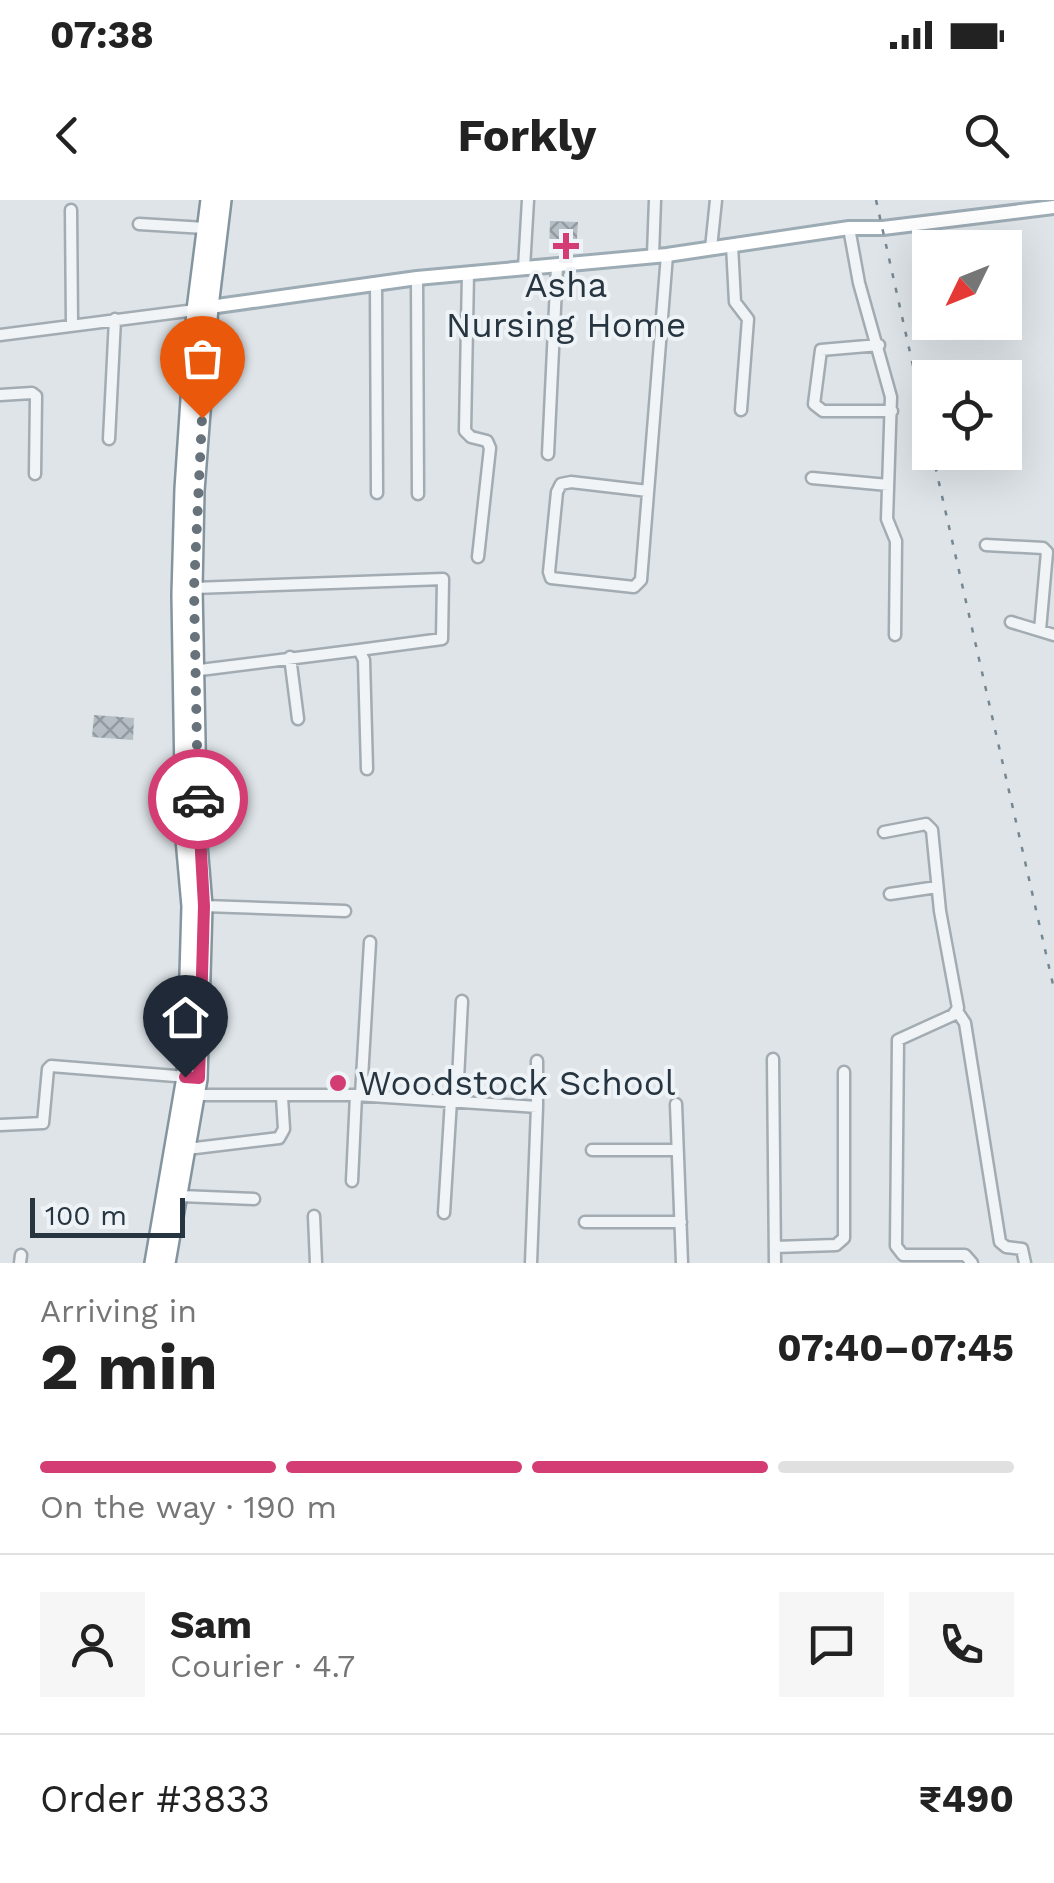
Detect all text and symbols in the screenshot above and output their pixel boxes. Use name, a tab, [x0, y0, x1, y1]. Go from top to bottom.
text: 07:38	[50, 13, 154, 57]
icon: back	[40, 108, 95, 163]
icon: search	[959, 108, 1014, 163]
text: Forkly	[458, 109, 596, 162]
north arrow	[912, 230, 1022, 340]
map controls	[912, 230, 1022, 470]
marker: Asha Nursing Home	[553, 233, 579, 259]
place label: Asha Nursing Home	[446, 264, 686, 346]
pin	[160, 316, 245, 419]
icon: bag	[175, 331, 230, 386]
button: locate	[912, 360, 1022, 470]
courier	[148, 749, 248, 849]
icon: car	[171, 772, 226, 827]
pin	[143, 975, 228, 1078]
icon: home	[158, 990, 213, 1045]
place label: Woodstock School	[358, 1062, 676, 1104]
marker: Woodstock School	[327, 1072, 349, 1094]
scale bar	[30, 1193, 185, 1238]
text: 100 m	[45, 1199, 127, 1232]
text: Arriving in	[40, 1292, 197, 1330]
text: 07:40–07:45	[777, 1326, 1014, 1370]
text: 2 min	[40, 1329, 218, 1405]
text: On the way · 190 m	[40, 1488, 337, 1526]
button: person	[40, 1592, 145, 1697]
button: chat	[779, 1592, 884, 1697]
button: phone	[909, 1592, 1014, 1697]
text: Sam	[170, 1603, 252, 1647]
text: Courier · 4.7	[170, 1647, 355, 1685]
text: Order #3833	[40, 1777, 270, 1821]
text: ₹490	[919, 1777, 1014, 1821]

